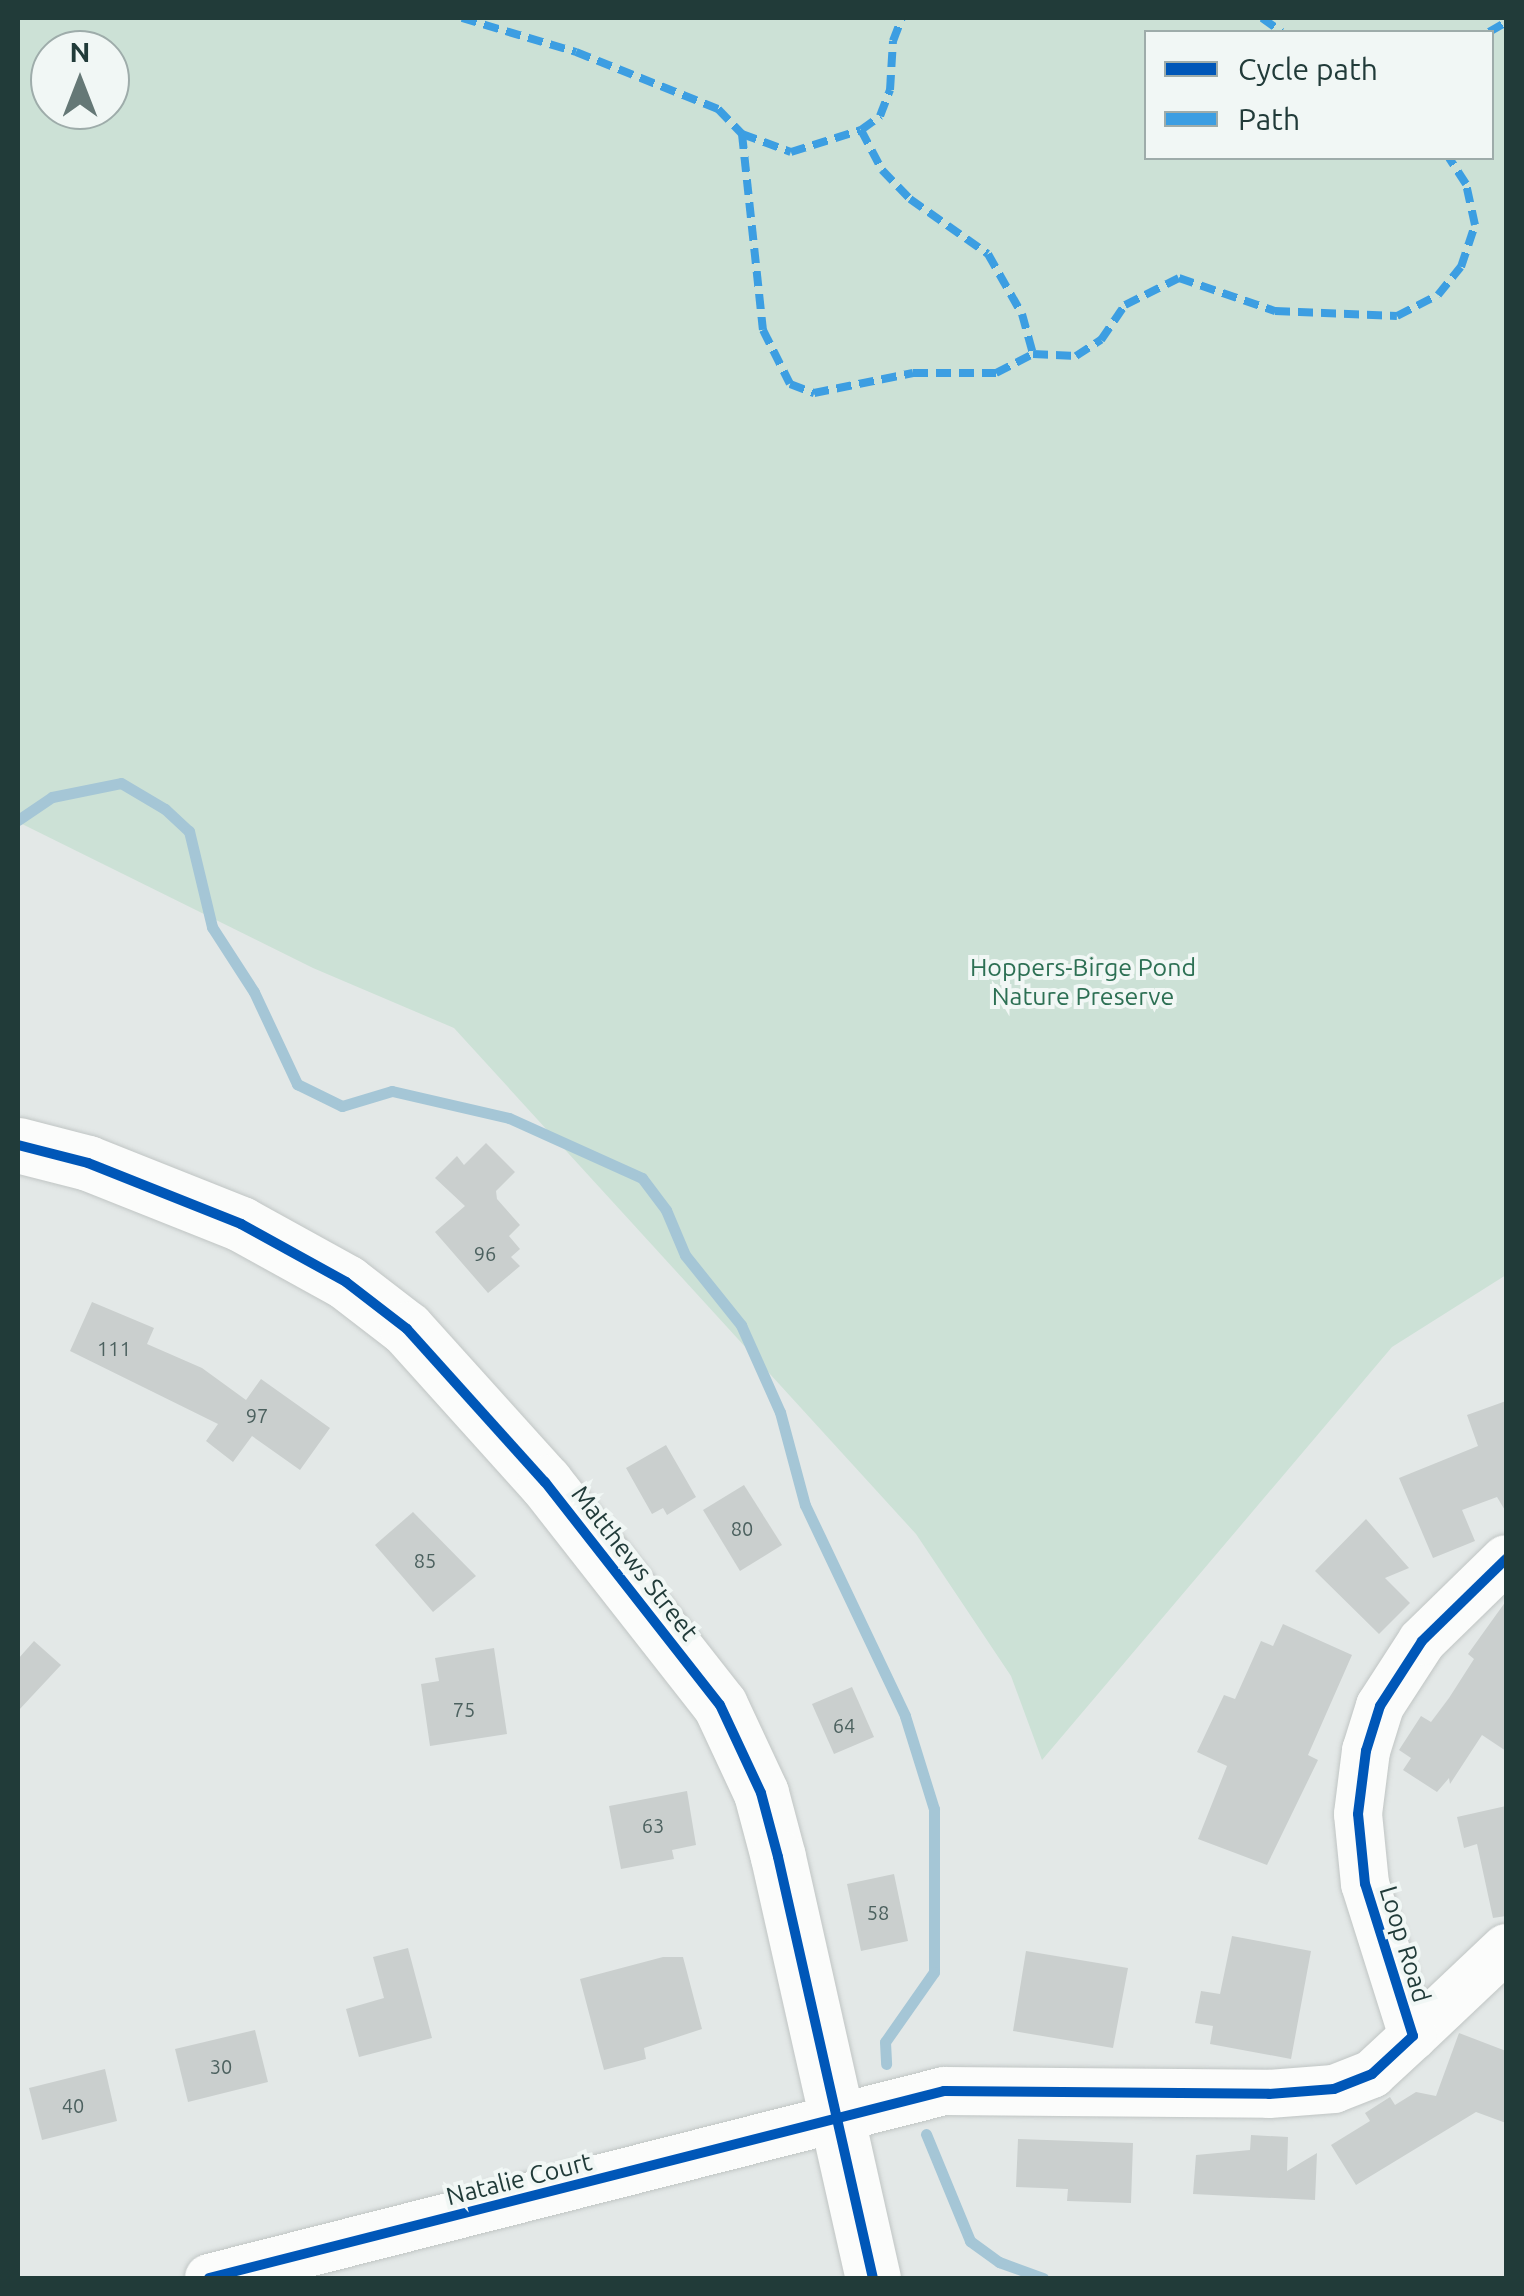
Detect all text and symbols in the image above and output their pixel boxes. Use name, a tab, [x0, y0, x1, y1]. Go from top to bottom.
north arrow	[30, 30, 130, 130]
legend	[1144, 30, 1494, 160]
text: N	[70, 36, 90, 67]
text: Cycle path	[1238, 52, 1378, 86]
text: Path	[1238, 102, 1300, 136]
park label: Hoppers-Birge Pond Nature Preserve	[970, 953, 1196, 1012]
house number: 96	[474, 1241, 496, 1265]
house number: 111	[97, 1336, 131, 1360]
house number: 97	[246, 1403, 268, 1427]
street label: Matthews Street	[565, 1480, 705, 1646]
house number: 80	[731, 1516, 753, 1540]
house number: 85	[414, 1548, 436, 1572]
house number: 75	[453, 1697, 475, 1721]
house number: 64	[833, 1713, 855, 1737]
house number: 63	[642, 1813, 664, 1837]
street label: Loop Road	[1373, 1882, 1437, 2006]
house number: 58	[867, 1900, 889, 1924]
house number: 30	[210, 2054, 232, 2078]
house number: 40	[62, 2093, 84, 2117]
street label: Natalie Court	[443, 2146, 595, 2212]

